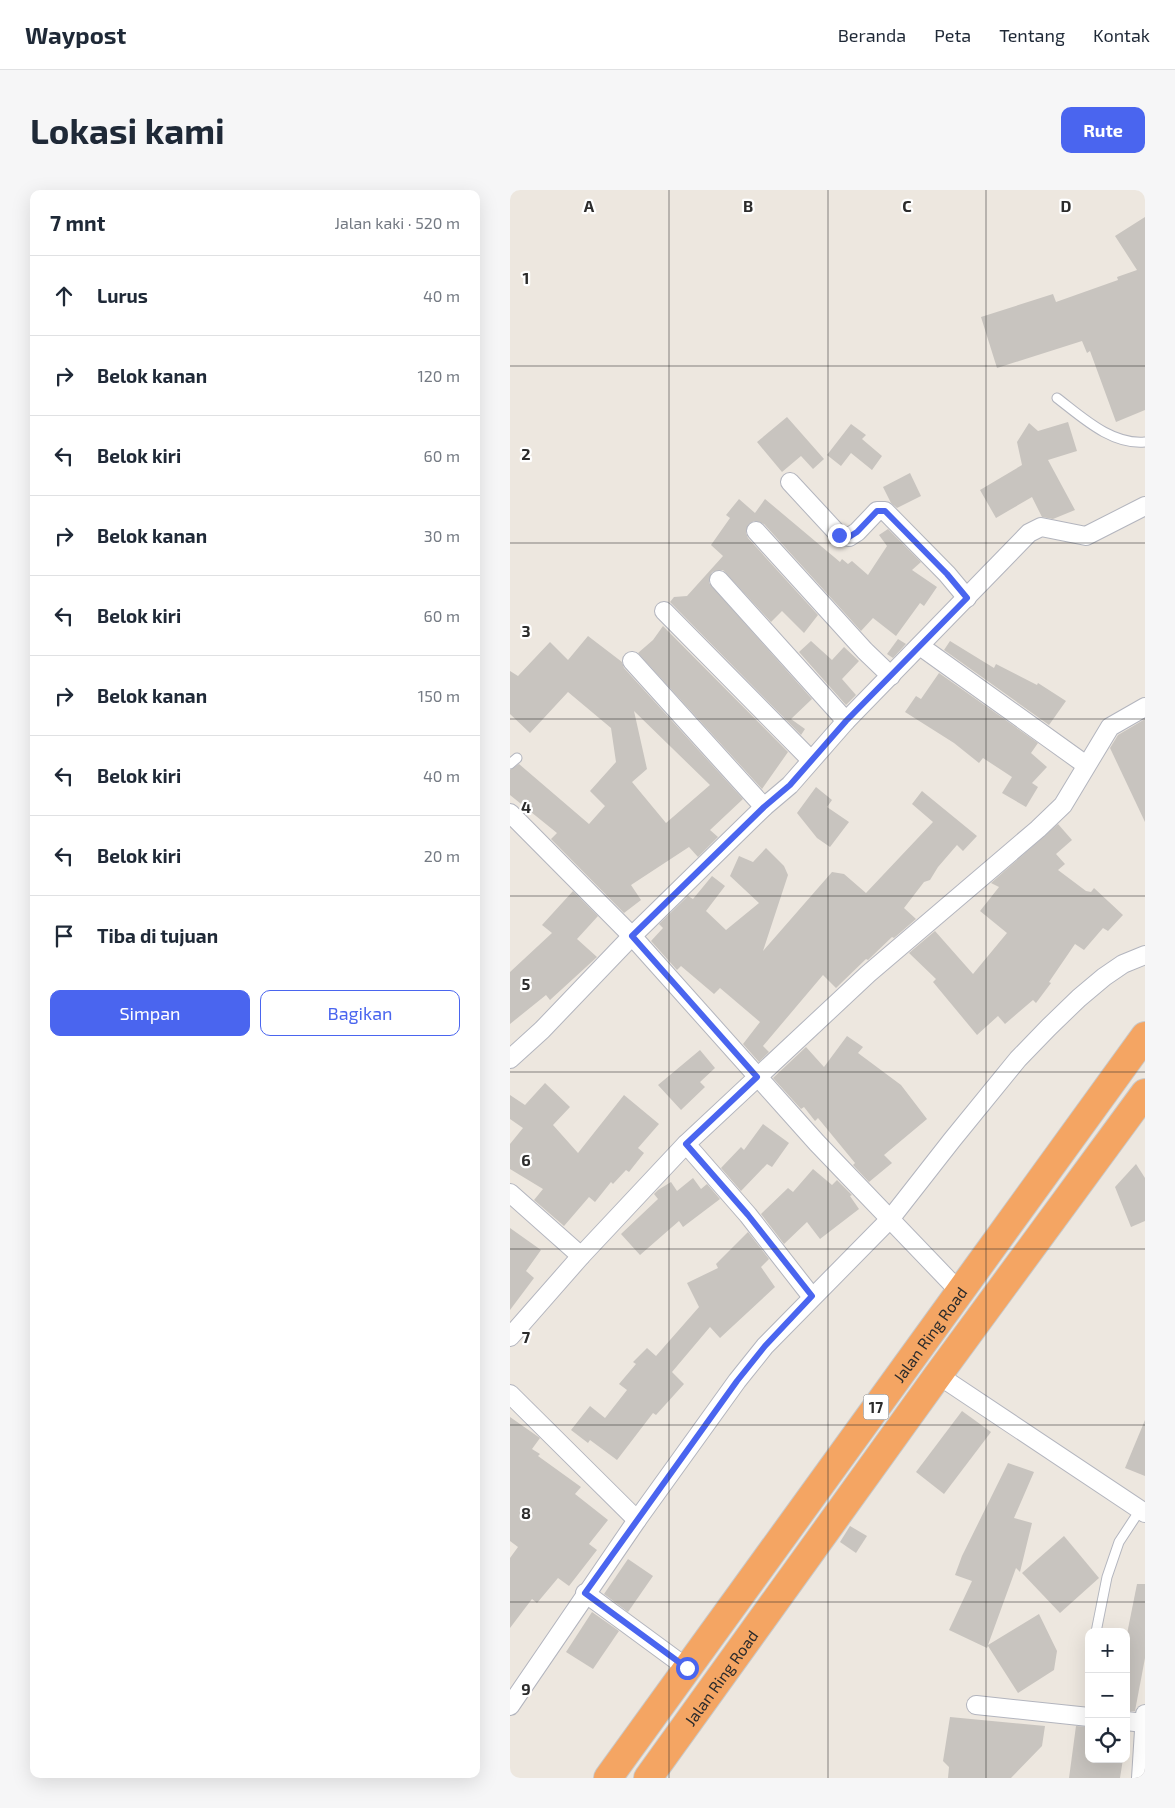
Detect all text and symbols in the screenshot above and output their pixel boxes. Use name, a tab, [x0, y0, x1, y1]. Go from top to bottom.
text: Waypost	[25, 20, 126, 49]
text: Beranda	[838, 24, 906, 46]
text: Peta	[934, 24, 971, 46]
text: Tentang	[999, 24, 1065, 46]
text: Kontak	[1093, 24, 1150, 46]
button: Rute	[1061, 107, 1145, 153]
text: Lokasi kami	[30, 109, 225, 151]
text: A	[584, 196, 595, 215]
text: B	[743, 196, 753, 215]
text: C	[902, 196, 912, 215]
text: D	[1061, 196, 1072, 215]
text: 7 mnt	[50, 210, 105, 235]
text: Jalan kaki · 520 m	[335, 213, 460, 232]
text: 1	[523, 268, 529, 287]
icon: ahead	[50, 282, 78, 310]
text: Lurus	[97, 284, 148, 307]
text: 40 m	[423, 286, 460, 305]
icon: right	[50, 362, 78, 390]
text: Belok kanan	[97, 364, 207, 387]
text: 120 m	[417, 366, 460, 385]
icon: left	[50, 442, 78, 470]
text: Belok kiri	[97, 444, 181, 467]
text: 2	[521, 444, 531, 463]
text: 60 m	[424, 446, 460, 465]
icon: right	[50, 522, 78, 550]
text: Belok kanan	[97, 524, 207, 547]
route end	[828, 524, 851, 547]
text: 30 m	[424, 526, 460, 545]
icon: left	[50, 602, 78, 630]
text: Belok kiri	[97, 604, 181, 627]
text: 60 m	[424, 606, 460, 625]
text: 3	[521, 621, 531, 640]
icon: right	[50, 682, 78, 710]
text: Belok kanan	[97, 684, 207, 707]
text: 150 m	[418, 686, 460, 705]
icon: left	[50, 762, 78, 790]
text: Belok kiri	[97, 764, 181, 787]
text: 40 m	[423, 766, 460, 785]
text: 4	[521, 797, 531, 816]
icon: left	[50, 842, 78, 870]
text: Belok kiri	[97, 844, 181, 867]
text: 20 m	[424, 846, 460, 865]
icon: arrive	[50, 922, 78, 950]
text: Tiba di tujuan	[97, 924, 218, 947]
text: 5	[522, 974, 531, 993]
button: Simpan	[50, 990, 250, 1036]
button: Bagikan	[260, 990, 460, 1036]
text: 6	[521, 1150, 531, 1169]
street label: Jalan Ring Road	[888, 1283, 970, 1385]
text: 7	[522, 1327, 531, 1346]
road number: 17	[864, 1394, 888, 1420]
text: 8	[521, 1503, 531, 1522]
street label: Jalan Ring Road	[680, 1626, 761, 1729]
map controls	[1085, 1628, 1130, 1763]
button: +	[1085, 1628, 1130, 1673]
route start	[676, 1657, 699, 1680]
button: −	[1085, 1673, 1130, 1718]
text: 9	[521, 1679, 531, 1698]
button: locate	[1085, 1718, 1130, 1763]

